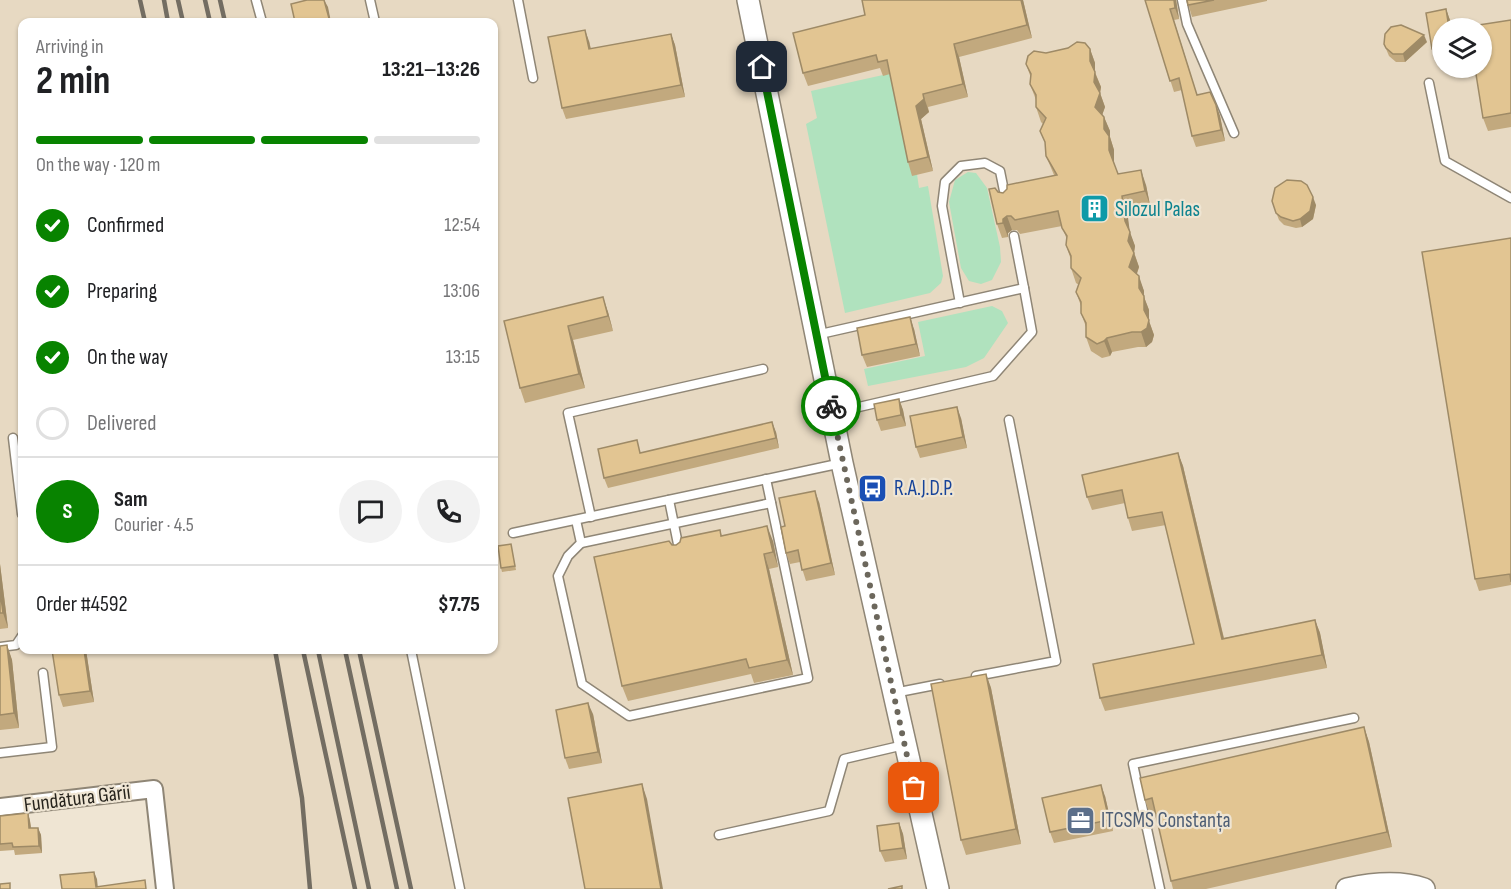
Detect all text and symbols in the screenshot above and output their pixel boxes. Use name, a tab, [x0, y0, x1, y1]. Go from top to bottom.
map controls	[1432, 18, 1492, 78]
button: layers	[1432, 18, 1492, 78]
text: Arriving in	[36, 35, 104, 59]
pin	[736, 41, 787, 92]
icon: home	[745, 50, 778, 83]
text: 13:21–13:26	[382, 56, 480, 83]
text: 2 min	[36, 58, 110, 105]
text: On the way · 120 m	[36, 153, 160, 177]
building icon: Silozul Palas	[1078, 193, 1110, 225]
place label: Silozul Palas	[1115, 197, 1200, 222]
icon: check	[36, 209, 69, 242]
text: Confirmed	[87, 212, 164, 239]
text: 12:54	[444, 213, 480, 237]
icon: check	[36, 275, 69, 308]
text: Preparing	[87, 278, 157, 305]
text: 13:06	[443, 279, 480, 303]
icon: check	[36, 341, 69, 374]
text: On the way	[87, 344, 168, 371]
text: 13:15	[446, 345, 480, 369]
courier	[801, 376, 861, 436]
icon: bike	[815, 390, 848, 423]
text: Delivered	[87, 410, 156, 437]
bus stop icon: R.A.J.D.P.	[857, 472, 889, 504]
place label: R.A.J.D.P.	[894, 476, 953, 501]
button: chat	[339, 480, 402, 543]
button: phone	[417, 480, 480, 543]
text: Sam	[114, 486, 148, 513]
text: S	[63, 498, 72, 525]
text: Courier · 4.5	[114, 513, 194, 537]
text: Order #4592	[36, 591, 128, 618]
text: $7.75	[438, 591, 480, 618]
pin	[888, 762, 939, 813]
icon: bag	[897, 771, 930, 804]
street label: Fundătura Gării	[22, 780, 132, 817]
office icon: ITCSMS Constanța	[1064, 804, 1096, 836]
place label: ITCSMS Constanța	[1101, 808, 1231, 833]

